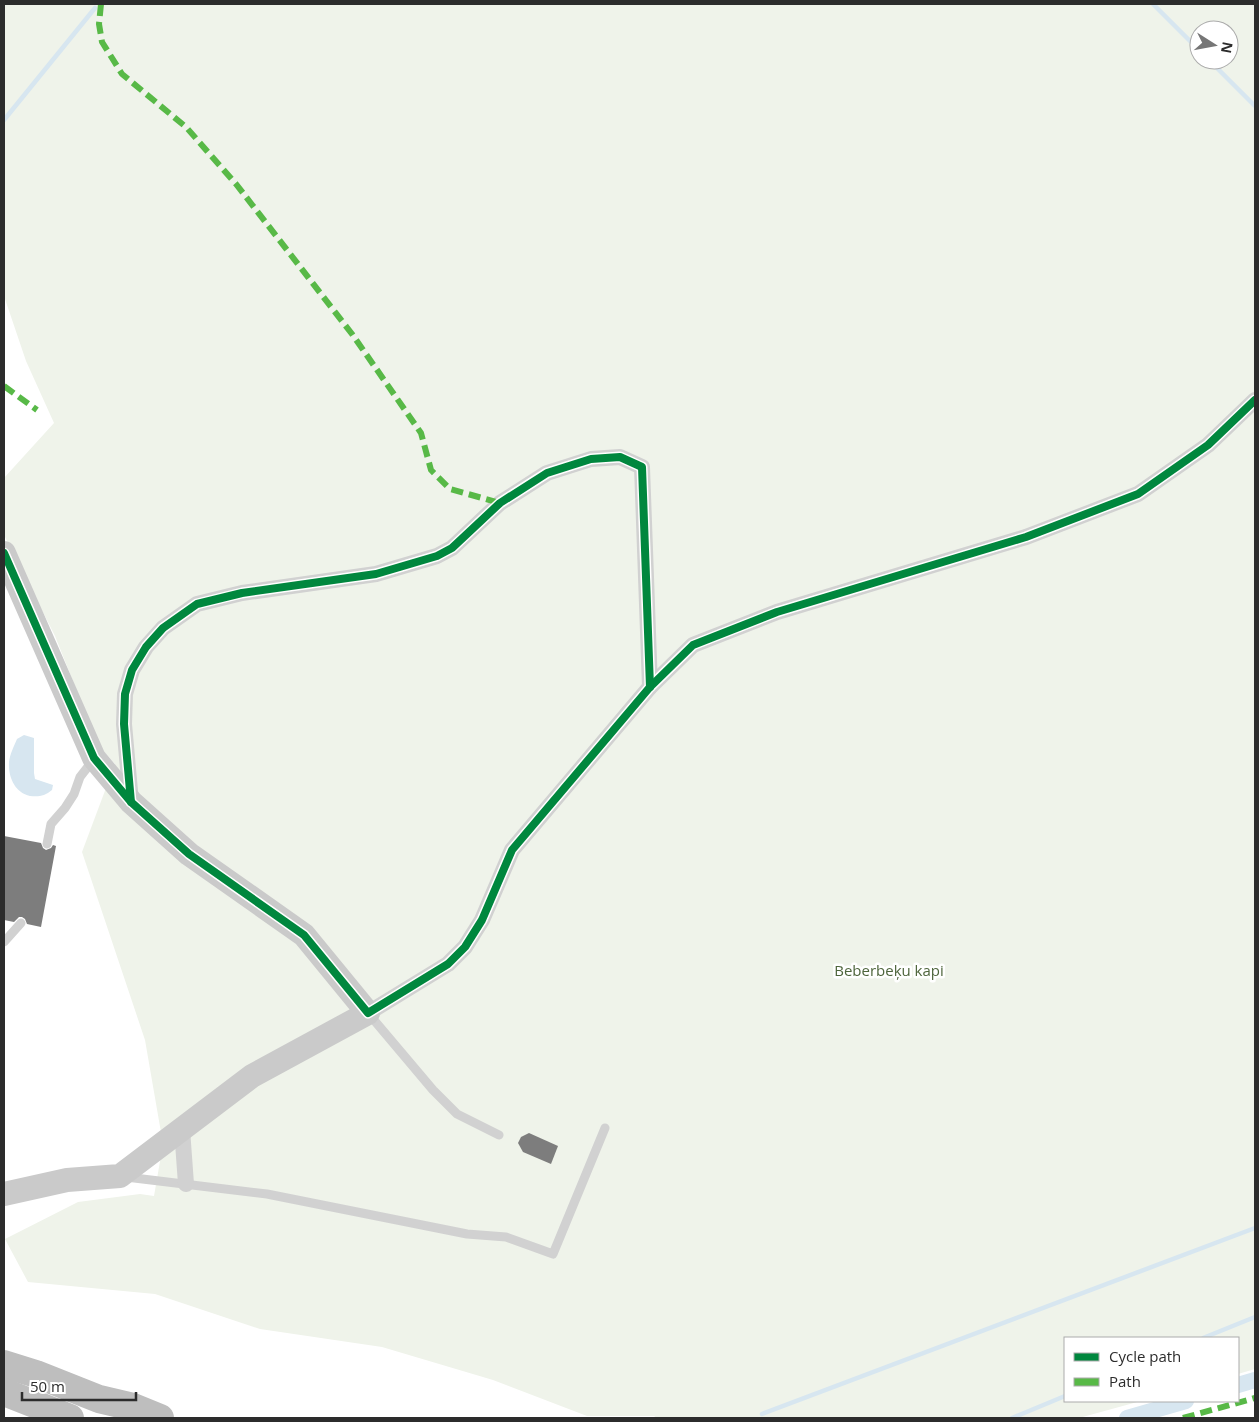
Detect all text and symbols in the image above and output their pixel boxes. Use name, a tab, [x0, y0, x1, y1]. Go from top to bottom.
north arrow	[1189, 20, 1239, 70]
text: N	[1217, 40, 1238, 55]
park label: Beberbeķu kapi	[834, 960, 944, 980]
legend	[1064, 1337, 1239, 1402]
text: Cycle path	[1109, 1346, 1181, 1366]
scale bar	[22, 1370, 136, 1402]
text: Path	[1109, 1371, 1141, 1391]
text: 50 m	[30, 1376, 65, 1396]

